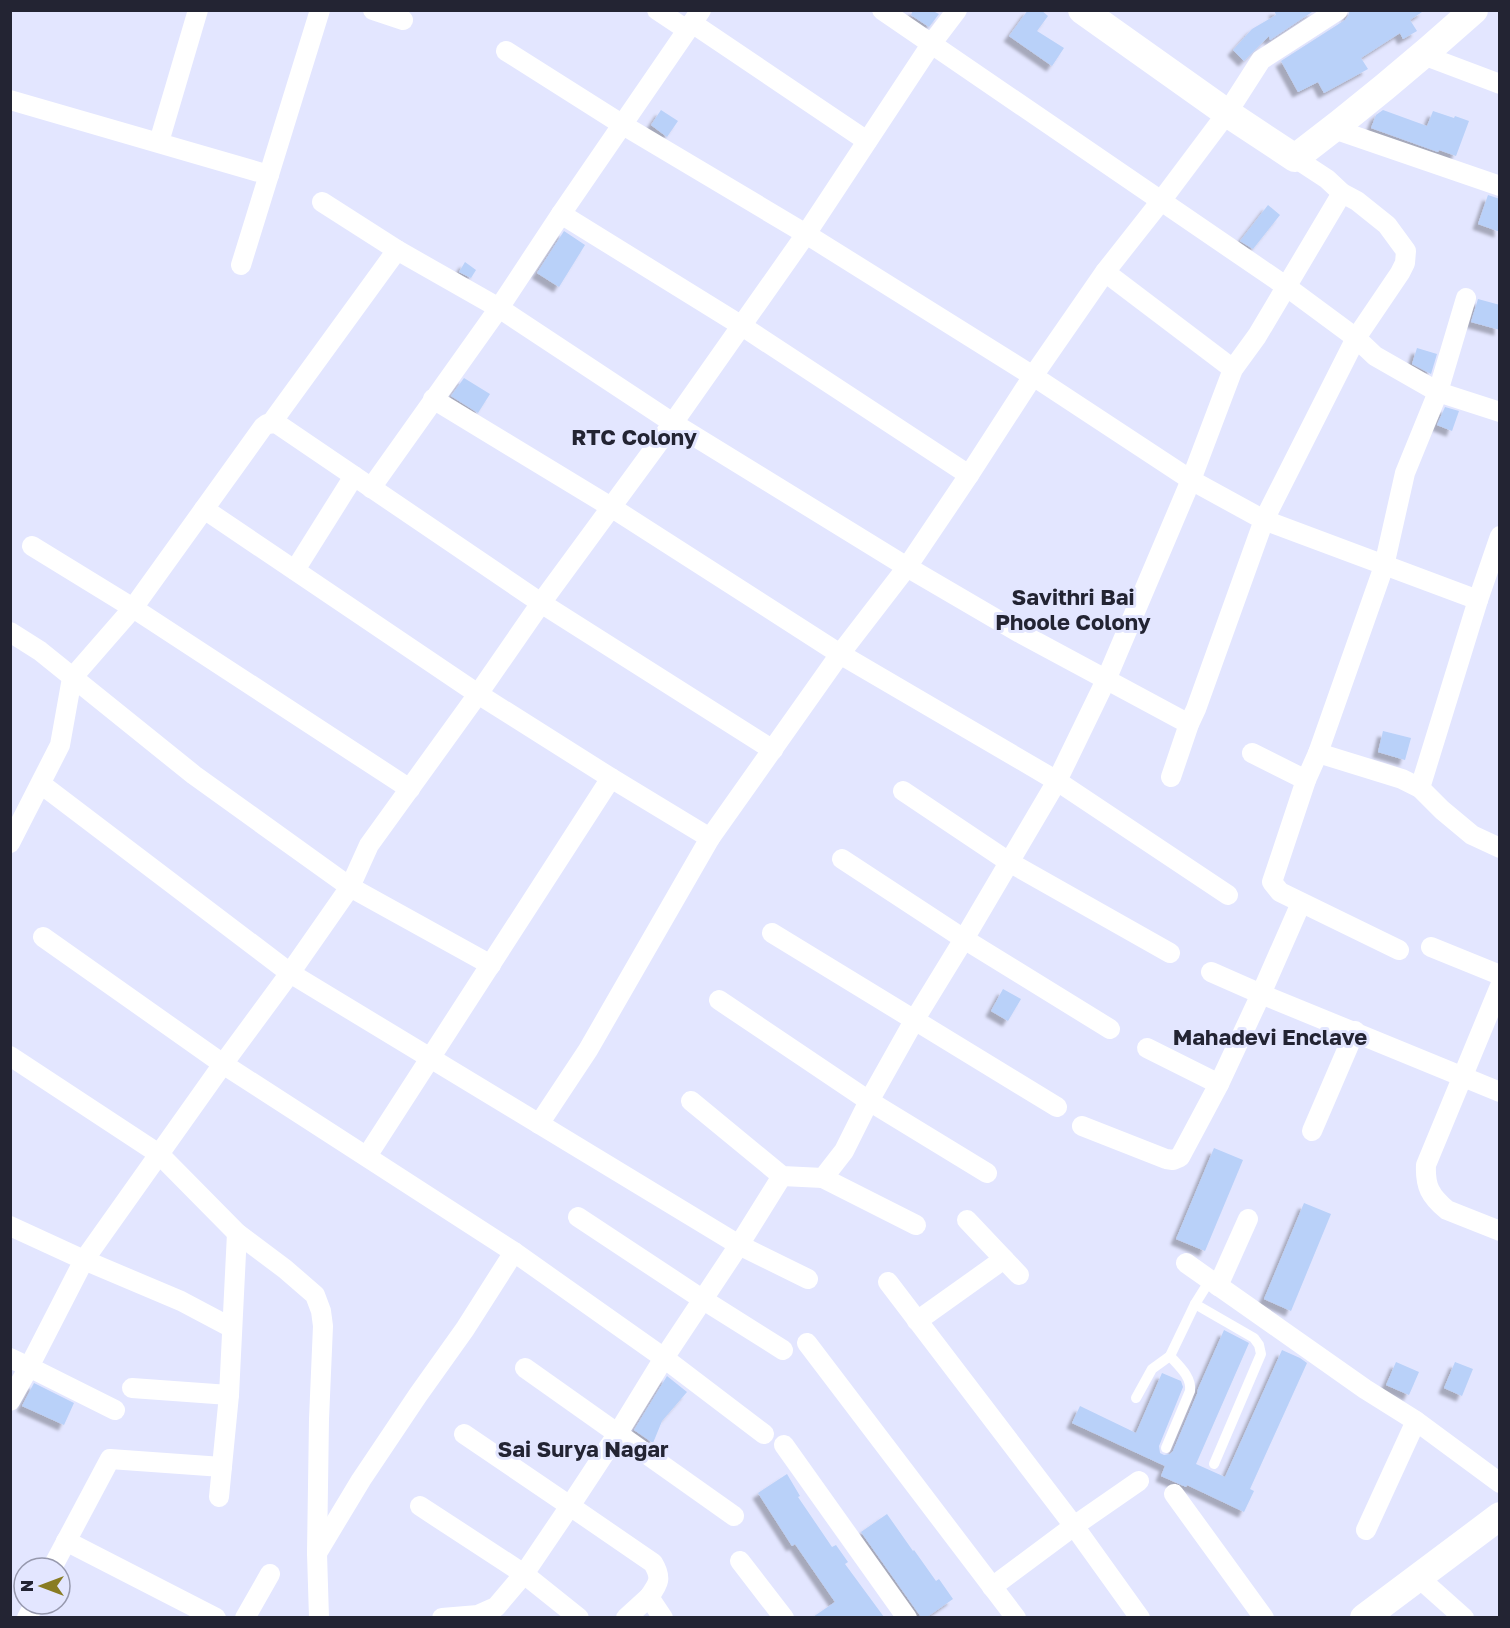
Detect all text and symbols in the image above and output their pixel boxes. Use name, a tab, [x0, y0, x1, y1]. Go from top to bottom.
district label: RTC Colony	[571, 423, 697, 450]
district label: Savithri Bai Phoole Colony	[995, 583, 1151, 635]
district label: Mahadevi Enclave	[1173, 1023, 1367, 1050]
district label: Sai Surya Nagar	[497, 1435, 669, 1462]
north arrow	[12, 1556, 72, 1616]
text: N	[17, 1580, 37, 1592]

